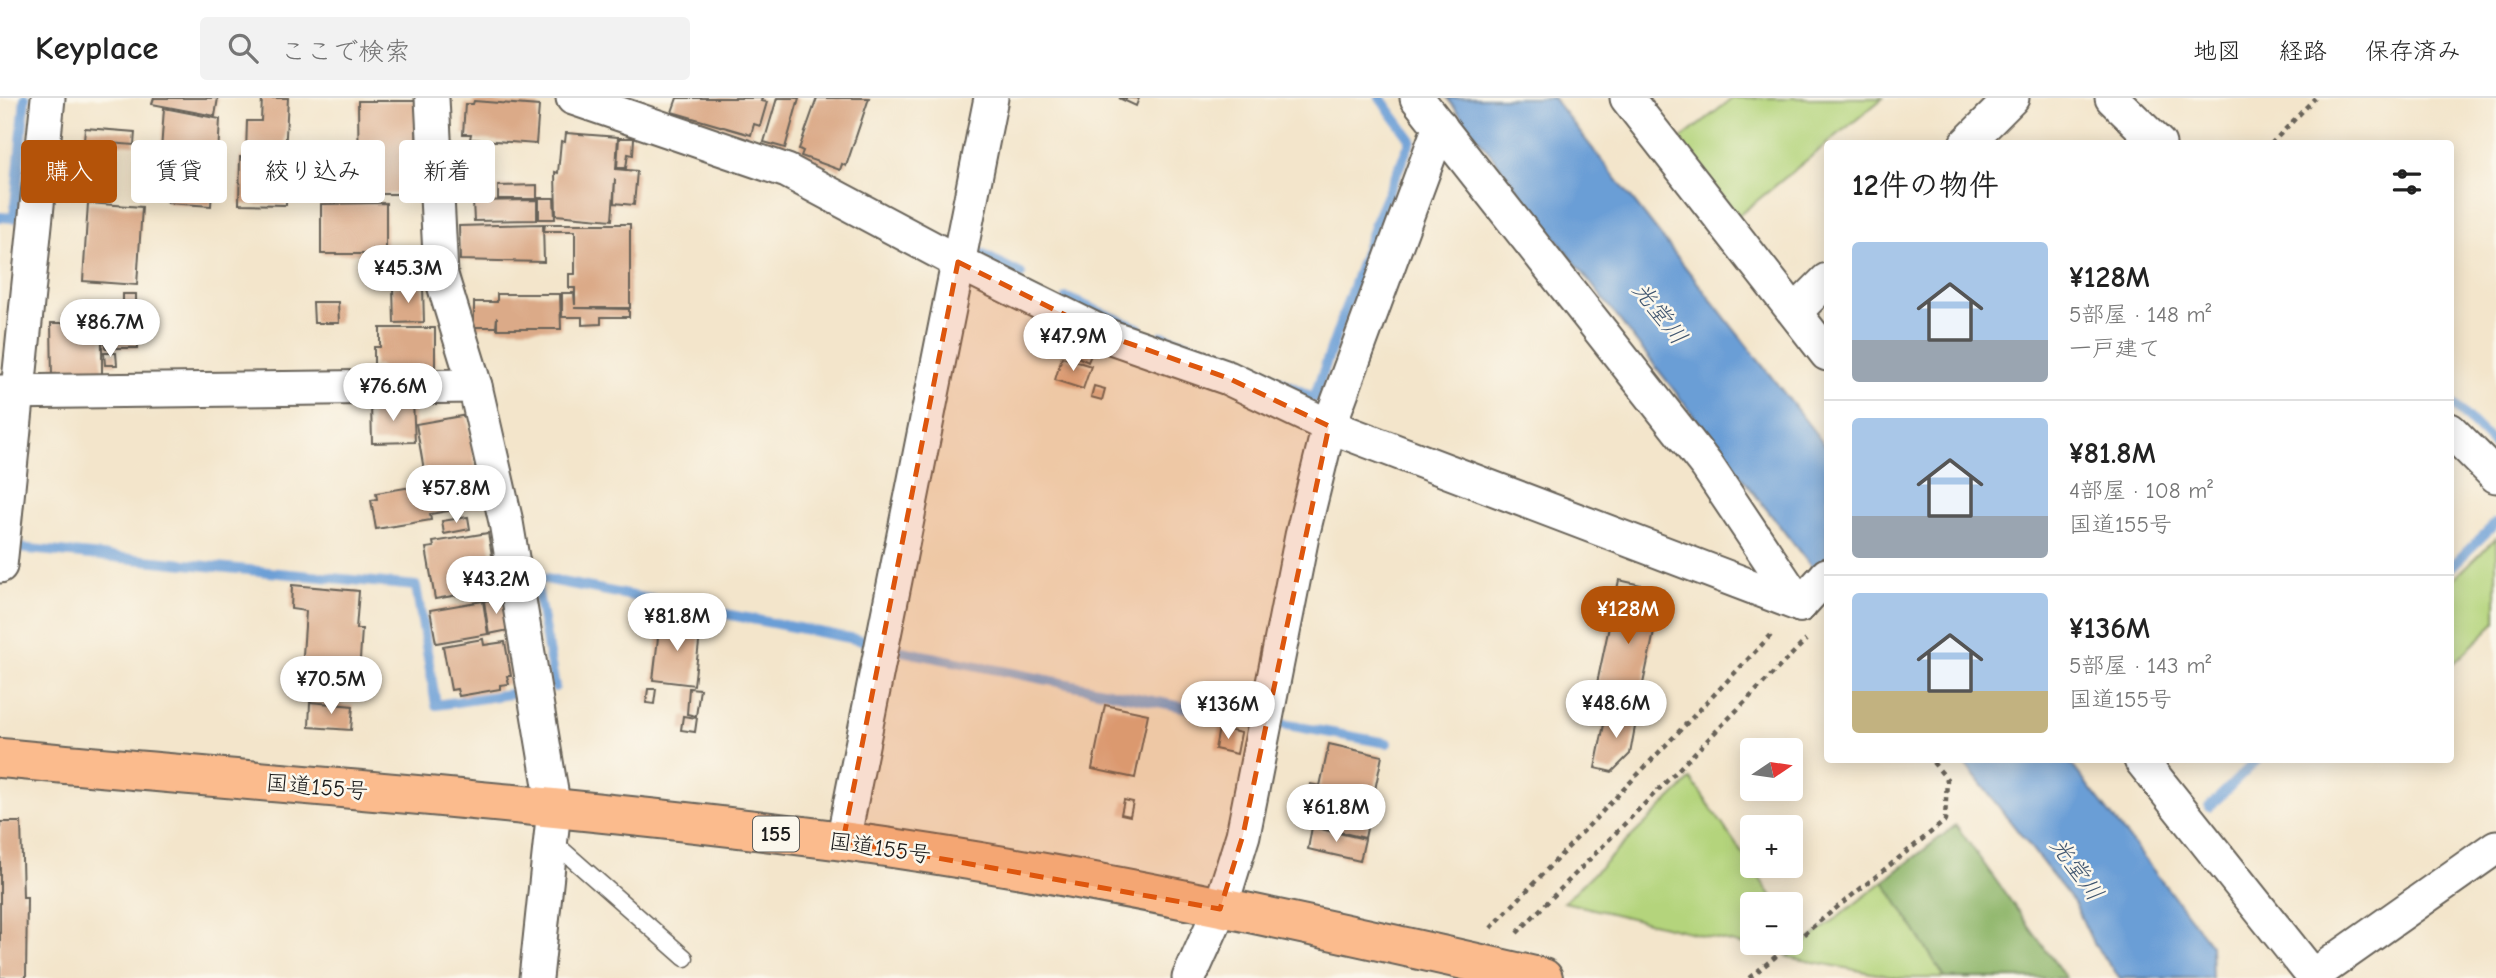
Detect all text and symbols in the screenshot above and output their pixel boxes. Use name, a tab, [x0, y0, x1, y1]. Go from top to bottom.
search box	[200, 17, 690, 80]
text: Keyplace	[35, 29, 158, 67]
icon: search	[224, 29, 262, 67]
text: ここで検索	[280, 37, 410, 67]
text: 地図	[2193, 37, 2241, 65]
text: 経路	[2279, 37, 2327, 65]
text: 保存済み	[2365, 37, 2461, 65]
chip: 購入	[21, 140, 117, 203]
chip: 賃貸	[131, 140, 227, 203]
chip: 絞り込み	[241, 140, 385, 203]
chip: 新着	[399, 140, 495, 203]
icon: filters	[2388, 163, 2426, 201]
text: 12件の物件	[1852, 168, 1999, 203]
pin: ¥45.3M	[351, 246, 465, 305]
text: ¥45.3M	[374, 254, 442, 281]
text: ¥128M	[2069, 260, 2150, 295]
icon: home	[1908, 270, 1992, 354]
water label: 光堂川	[1627, 276, 1693, 350]
pin: ¥86.7M	[53, 300, 167, 359]
text: 5部屋 · 148 m²	[2069, 301, 2211, 328]
text: ¥86.7M	[76, 308, 144, 335]
pin: ¥47.9M	[1016, 314, 1130, 373]
text: ¥47.9M	[1039, 322, 1107, 349]
text: 一戸建て	[2069, 335, 2161, 362]
pin: ¥76.6M	[336, 364, 450, 423]
text: ¥76.6M	[359, 372, 427, 399]
text: ¥81.8M	[2069, 436, 2156, 471]
icon: home	[1908, 446, 1992, 530]
pin: ¥57.8M	[399, 466, 513, 525]
text: ¥57.8M	[422, 474, 490, 501]
text: 4部屋 · 108 m²	[2069, 477, 2213, 504]
text: 国道155号	[2069, 511, 2172, 538]
pin: ¥43.2M	[439, 556, 553, 616]
text: ¥43.2M	[462, 565, 530, 592]
pin: ¥128M	[1579, 587, 1677, 646]
pin: ¥81.8M	[620, 594, 734, 653]
text: ¥128M	[1597, 595, 1659, 622]
text: ¥81.8M	[644, 602, 710, 629]
text: ¥136M	[2069, 611, 2150, 646]
icon: home	[1908, 621, 1992, 705]
text: 5部屋 · 143 m²	[2069, 652, 2211, 679]
pin: ¥70.5M	[274, 656, 388, 716]
text: ¥70.5M	[296, 665, 366, 692]
pin: ¥48.6M	[1559, 680, 1673, 740]
pin: ¥136M	[1179, 682, 1277, 741]
text: 国道155号	[2069, 686, 2172, 713]
text: ¥48.6M	[1582, 689, 1650, 716]
text: ¥136M	[1197, 690, 1259, 717]
north arrow	[1740, 738, 1802, 802]
map controls	[1740, 738, 1803, 955]
street label: 国道155号	[264, 769, 370, 805]
pin: ¥61.8M	[1279, 784, 1393, 844]
text: ¥61.8M	[1303, 793, 1369, 820]
button: +	[1740, 815, 1803, 878]
road number: 155	[753, 816, 799, 852]
street label: 国道155号	[827, 827, 933, 869]
water label: 光堂川	[2045, 832, 2109, 906]
button: −	[1740, 892, 1803, 955]

